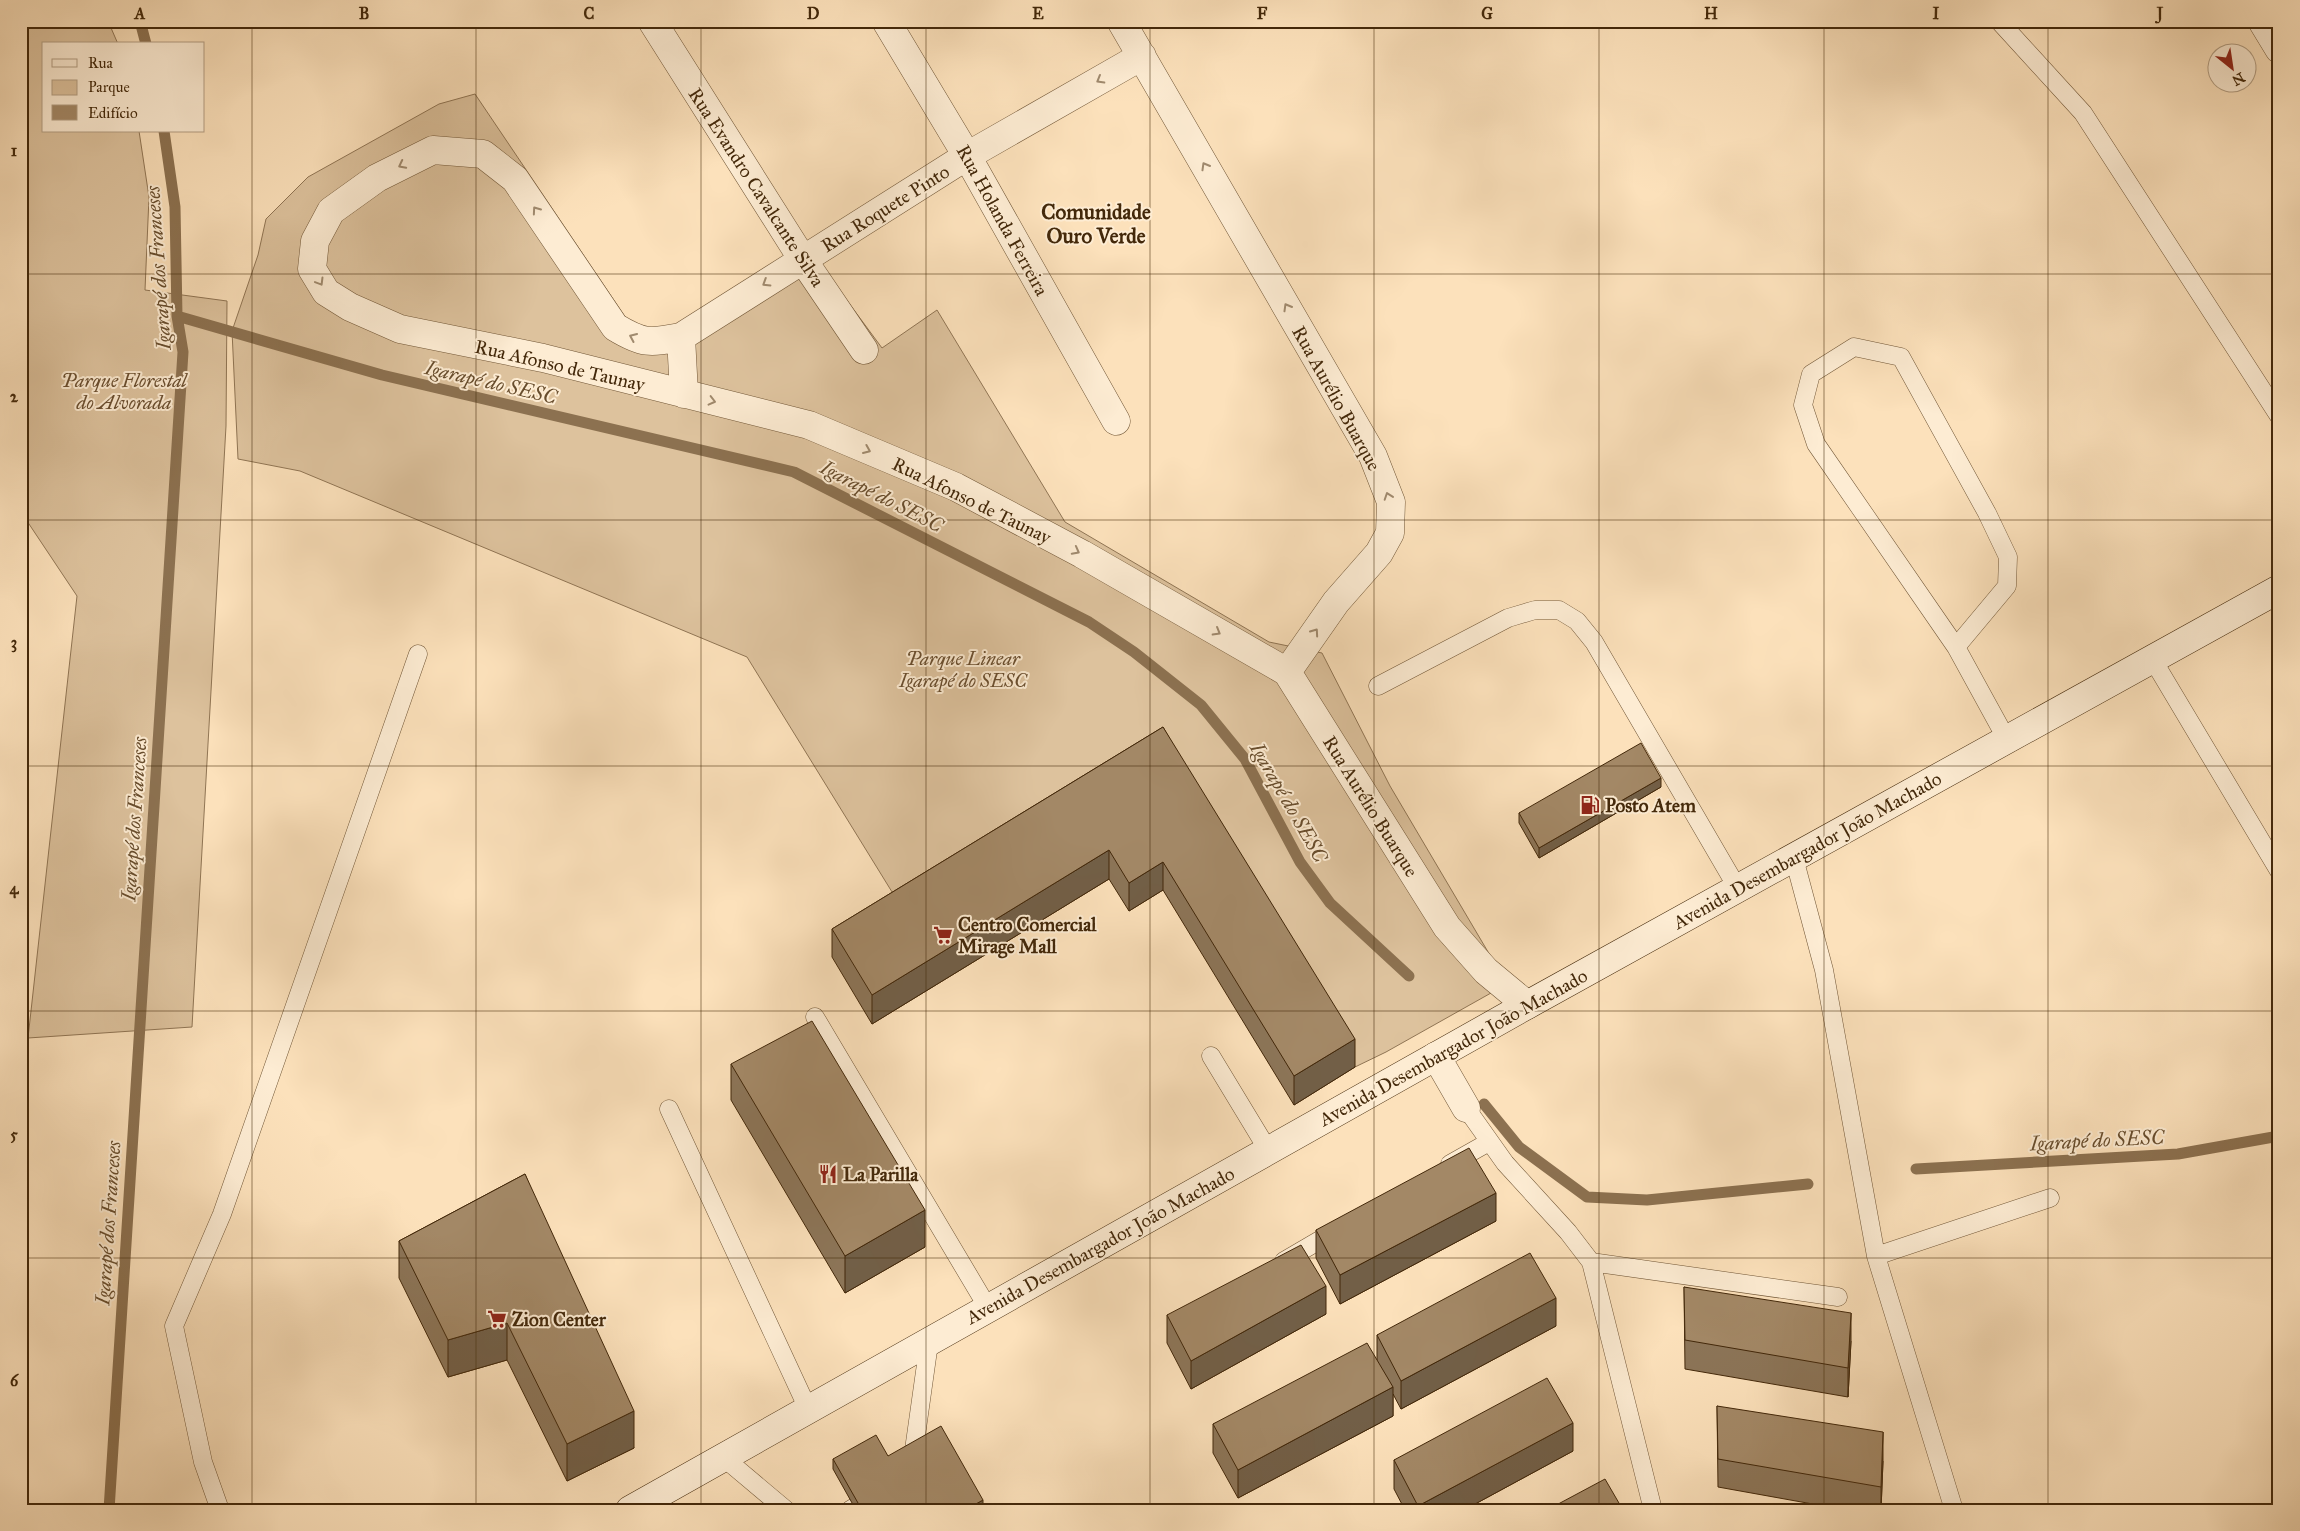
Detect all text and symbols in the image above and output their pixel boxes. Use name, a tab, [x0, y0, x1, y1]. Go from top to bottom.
text: A	[134, 4, 146, 23]
text: B	[359, 4, 369, 23]
text: C	[584, 4, 595, 23]
text: D	[807, 4, 820, 23]
text: E	[1032, 4, 1044, 23]
text: F	[1257, 4, 1268, 23]
text: G	[1481, 4, 1493, 23]
text: H	[1704, 4, 1718, 23]
text: I	[1933, 4, 1940, 23]
text: J	[2155, 4, 2164, 24]
legend	[42, 42, 205, 132]
north arrow	[2208, 42, 2258, 92]
text: Rua	[88, 54, 113, 72]
text: N	[2229, 68, 2248, 89]
one-way arrow	[1096, 74, 1105, 84]
text: Parque	[88, 78, 130, 97]
street label: Rua Evandro Cavalcante Silva	[684, 84, 830, 292]
text: Edifício	[88, 104, 138, 122]
text: 1	[11, 141, 18, 160]
street label: Rua Holanda Ferreira	[952, 141, 1054, 300]
one-way arrow	[398, 159, 407, 169]
street label: Rua Roquete Pinto	[817, 160, 954, 258]
one-way arrow	[1202, 162, 1212, 171]
water label: Igarapé dos Franceses	[140, 184, 177, 352]
district label: Comunidade Ouro Verde	[1041, 199, 1151, 249]
one-way arrow	[533, 206, 542, 215]
one-way arrow	[763, 276, 772, 286]
one-way arrow	[314, 277, 324, 286]
one-way arrow	[1283, 303, 1293, 312]
street label: Rua Aurélio Buarque	[1286, 322, 1386, 475]
one-way arrow	[629, 332, 638, 343]
street label: Rua Afonso de Taunay	[473, 335, 648, 396]
water label: Igarapé do SESC	[422, 355, 561, 410]
park label: Parque Florestal do Alvorada	[61, 369, 189, 414]
text: 2	[10, 387, 19, 406]
one-way arrow	[708, 395, 717, 406]
one-way arrow	[862, 443, 871, 454]
street label: Rua Afonso de Taunay	[889, 452, 1056, 549]
water label: Igarapé do SESC	[815, 454, 949, 539]
one-way arrow	[1384, 492, 1394, 500]
one-way arrow	[1071, 545, 1080, 555]
one-way arrow	[1211, 625, 1220, 635]
one-way arrow	[1309, 628, 1318, 638]
text: 3	[11, 633, 17, 653]
park label: Parque Linear Igarapé do SESC	[898, 647, 1028, 693]
street label: Rua Aurélio Buarque	[1317, 731, 1423, 882]
water label: Igarapé dos Franceses	[116, 735, 153, 903]
water label: Igarapé do SESC	[1244, 737, 1334, 868]
street label: Avenida Desembargador João Machado	[1668, 767, 1946, 935]
fuel station icon: Posto Atem	[1579, 794, 1601, 816]
place label: Posto Atem	[1605, 794, 1696, 817]
text: 4	[10, 879, 20, 899]
place label: Centro Comercial Mirage Mall	[958, 913, 1097, 959]
supermarket icon: Centro Comercial Mirage Mall	[932, 924, 954, 946]
street label: Avenida Desembargador João Machado	[1314, 964, 1592, 1132]
water label: Igarapé do SESC	[2028, 1124, 2166, 1157]
text: 5	[10, 1125, 18, 1144]
water label: Igarapé dos Franceses	[90, 1139, 127, 1307]
street label: Avenida Desembargador João Machado	[961, 1162, 1239, 1330]
restaurant icon: La Parilla	[817, 1163, 839, 1185]
place label: La Parilla	[843, 1163, 919, 1186]
supermarket icon: Zion Center	[486, 1308, 508, 1330]
place label: Zion Center	[512, 1308, 607, 1331]
text: 6	[10, 1371, 19, 1390]

